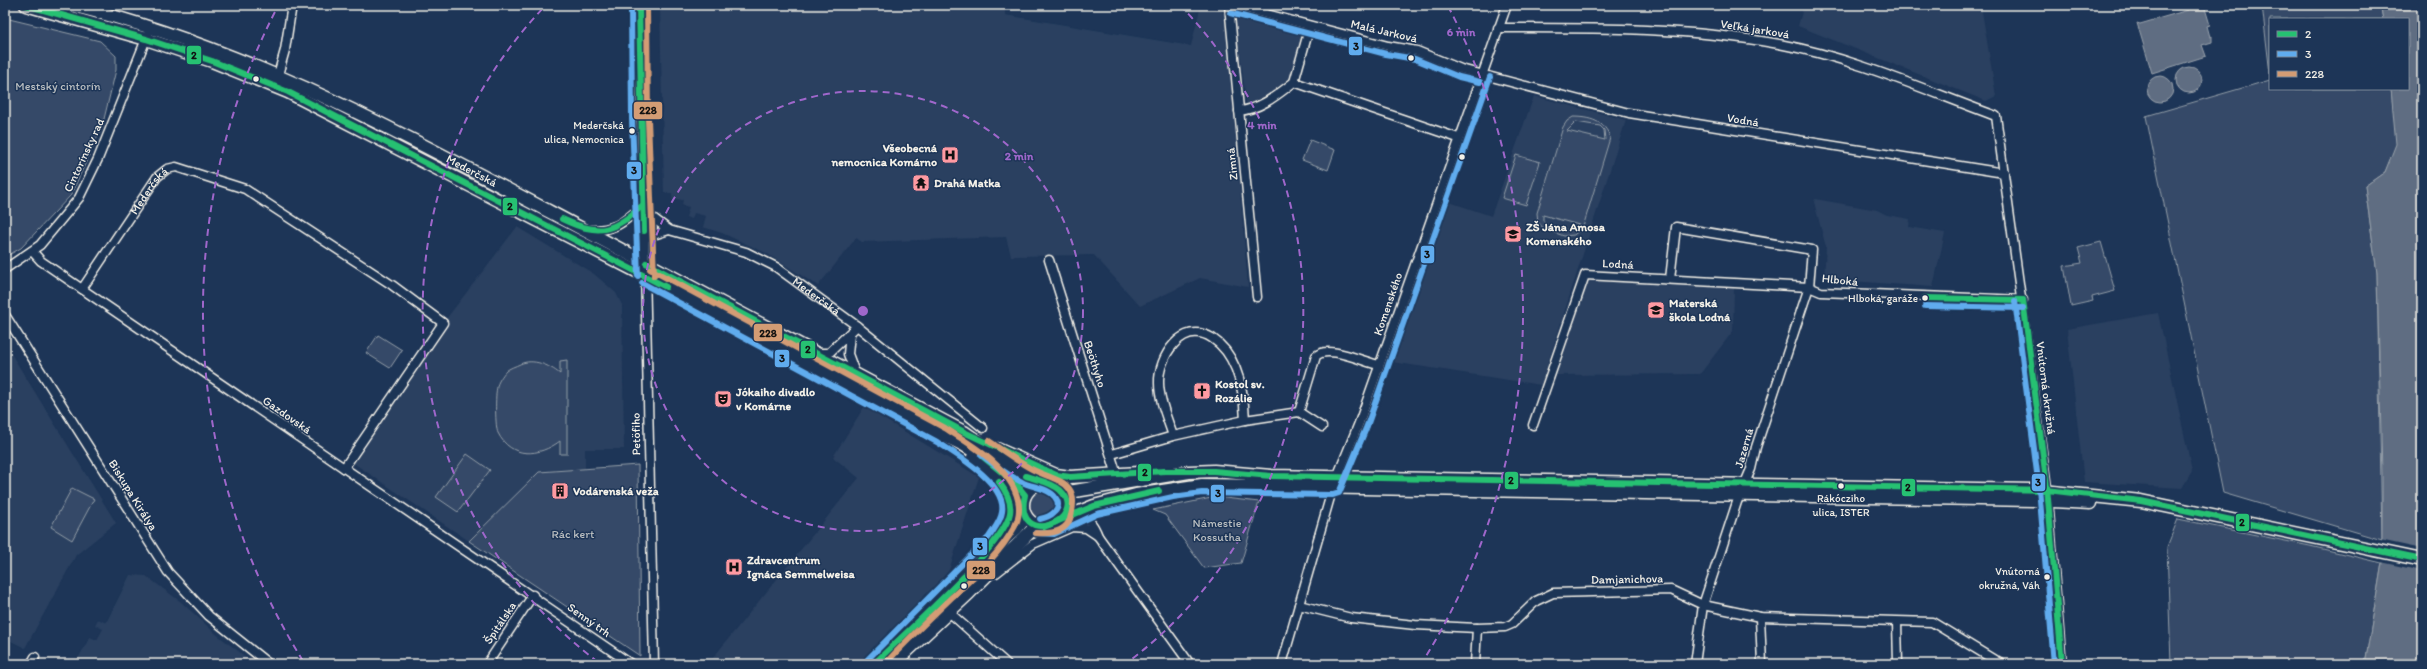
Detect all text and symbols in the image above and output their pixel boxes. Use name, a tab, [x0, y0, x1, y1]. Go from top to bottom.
street label: Malá Jarková	[1349, 17, 1419, 46]
street label: Veľká jarková	[1720, 17, 1791, 41]
legend	[2269, 18, 2409, 90]
text: 6 min	[1447, 25, 1476, 39]
text: 2	[2305, 27, 2312, 41]
line badge: 3	[1348, 36, 1363, 56]
text: 3	[1353, 40, 1359, 53]
line badge: 2	[186, 45, 202, 65]
text: 3	[2305, 47, 2312, 61]
text: 2	[191, 49, 197, 62]
unlabelled marker	[1406, 53, 1416, 63]
text: 228	[2305, 67, 2325, 81]
unlabelled marker	[251, 74, 261, 84]
park label: Mestský cintorín	[15, 79, 101, 93]
line badge: 228	[633, 101, 663, 120]
text: 228	[639, 104, 657, 117]
street label: Vodná	[1726, 111, 1761, 130]
street label: Cintorínsky rad	[61, 115, 107, 194]
text: 4 min	[1247, 118, 1277, 132]
place label: Mederčská ulica, Nemocnica	[544, 119, 624, 146]
marker: Mederčská ulica, Nemocnica	[627, 126, 637, 136]
place label: Všeobecná nemocnica Komárno	[830, 141, 938, 169]
hospital icon: Všeobecná nemocnica Komárno	[940, 145, 960, 165]
street label: Zimná	[1223, 146, 1241, 181]
text: 2 min	[1005, 149, 1034, 163]
street label: Mederčská	[444, 152, 500, 190]
unlabelled marker	[1457, 152, 1467, 162]
line badge: 3	[626, 161, 642, 180]
street label: Mederčská	[127, 164, 171, 217]
text: 3	[631, 164, 637, 177]
temple icon: Drahá Matka	[911, 173, 931, 193]
place label: Drahá Matka	[934, 176, 1001, 190]
line badge: 2	[502, 197, 518, 216]
text: 2	[507, 200, 513, 213]
place label: ZŠ Jána Amosa Komenského	[1526, 220, 1606, 248]
school or university icon: ZŠ Jána Amosa Komenského	[1503, 224, 1523, 244]
line badge: 3	[1420, 245, 1435, 264]
text: 3	[1424, 248, 1430, 261]
street label: Lodná	[1602, 256, 1635, 272]
street label: Komenského	[1371, 271, 1405, 337]
street label: Hlboká	[1821, 271, 1860, 289]
street label: Mederčská	[790, 274, 844, 319]
place label: Hlboká, garáže	[1848, 292, 1918, 305]
marker: Hlboká, garáže	[1920, 293, 1930, 303]
place label: Materská škola Lodná	[1669, 296, 1731, 324]
school or university icon: Materská škola Lodná	[1646, 300, 1666, 320]
centre of rings	[856, 304, 870, 318]
line badge: 228	[753, 323, 783, 342]
text: 228	[759, 327, 777, 340]
street label: Beöthyho	[1081, 339, 1109, 389]
line badge: 2	[800, 340, 816, 359]
street label: Vnútorná okružná	[2033, 341, 2059, 436]
text: 2	[805, 343, 811, 356]
line badge: 3	[774, 349, 790, 368]
text: 3	[779, 352, 785, 365]
place label: Kostol sv. Rozálie	[1215, 377, 1265, 405]
church icon: Kostol sv. Rozálie	[1192, 381, 1212, 401]
place label: Jókaiho divadlo v Komárne	[735, 385, 815, 413]
theatre icon: Jókaiho divadlo v Komárne	[713, 389, 733, 409]
street label: Gazdovská	[260, 393, 315, 437]
street label: Petöfiho	[629, 413, 643, 455]
street label: Jazerná	[1732, 426, 1757, 470]
street label: Biskupa Királya	[106, 457, 160, 533]
line badge: 2	[1137, 463, 1152, 482]
text: 2	[1142, 466, 1148, 479]
line badge: 2	[1504, 471, 1519, 490]
line badge: 3	[2031, 473, 2046, 492]
text: 2	[1508, 474, 1514, 487]
text: 3	[2035, 476, 2041, 489]
line badge: 2	[1901, 478, 1916, 497]
building icon: Vodárenská veža	[550, 481, 570, 501]
marker: Rákócziho ulica, ISTER	[1836, 481, 1846, 491]
text: 2	[1905, 481, 1911, 494]
place label: Vodárenská veža	[573, 484, 659, 498]
line badge: 3	[1210, 484, 1225, 503]
text: 3	[1215, 487, 1221, 500]
place label: Rákócziho ulica, ISTER	[1812, 492, 1870, 519]
line badge: 2	[2235, 513, 2250, 532]
park label: Námestie Kossutha	[1193, 516, 1242, 544]
text: 2	[2239, 516, 2245, 529]
park label: Rác kert	[552, 527, 595, 541]
line badge: 3	[972, 537, 988, 556]
text: 3	[977, 540, 983, 553]
place label: Zdravcentrum Ignáca Semmelweisa	[747, 553, 856, 582]
hospital icon: Zdravcentrum Ignáca Semmelweisa	[724, 557, 744, 577]
line badge: 228	[966, 560, 996, 580]
text: 228	[972, 564, 990, 577]
place label: Vnútorná okružná, Váh	[1979, 565, 2040, 592]
street label: Damjanichova	[1591, 571, 1663, 587]
marker: Vnútorná okružná, Váh	[2042, 572, 2052, 582]
unlabelled marker	[959, 581, 969, 591]
street label: Špitálska	[481, 599, 519, 647]
street label: Senný trh	[565, 600, 613, 640]

